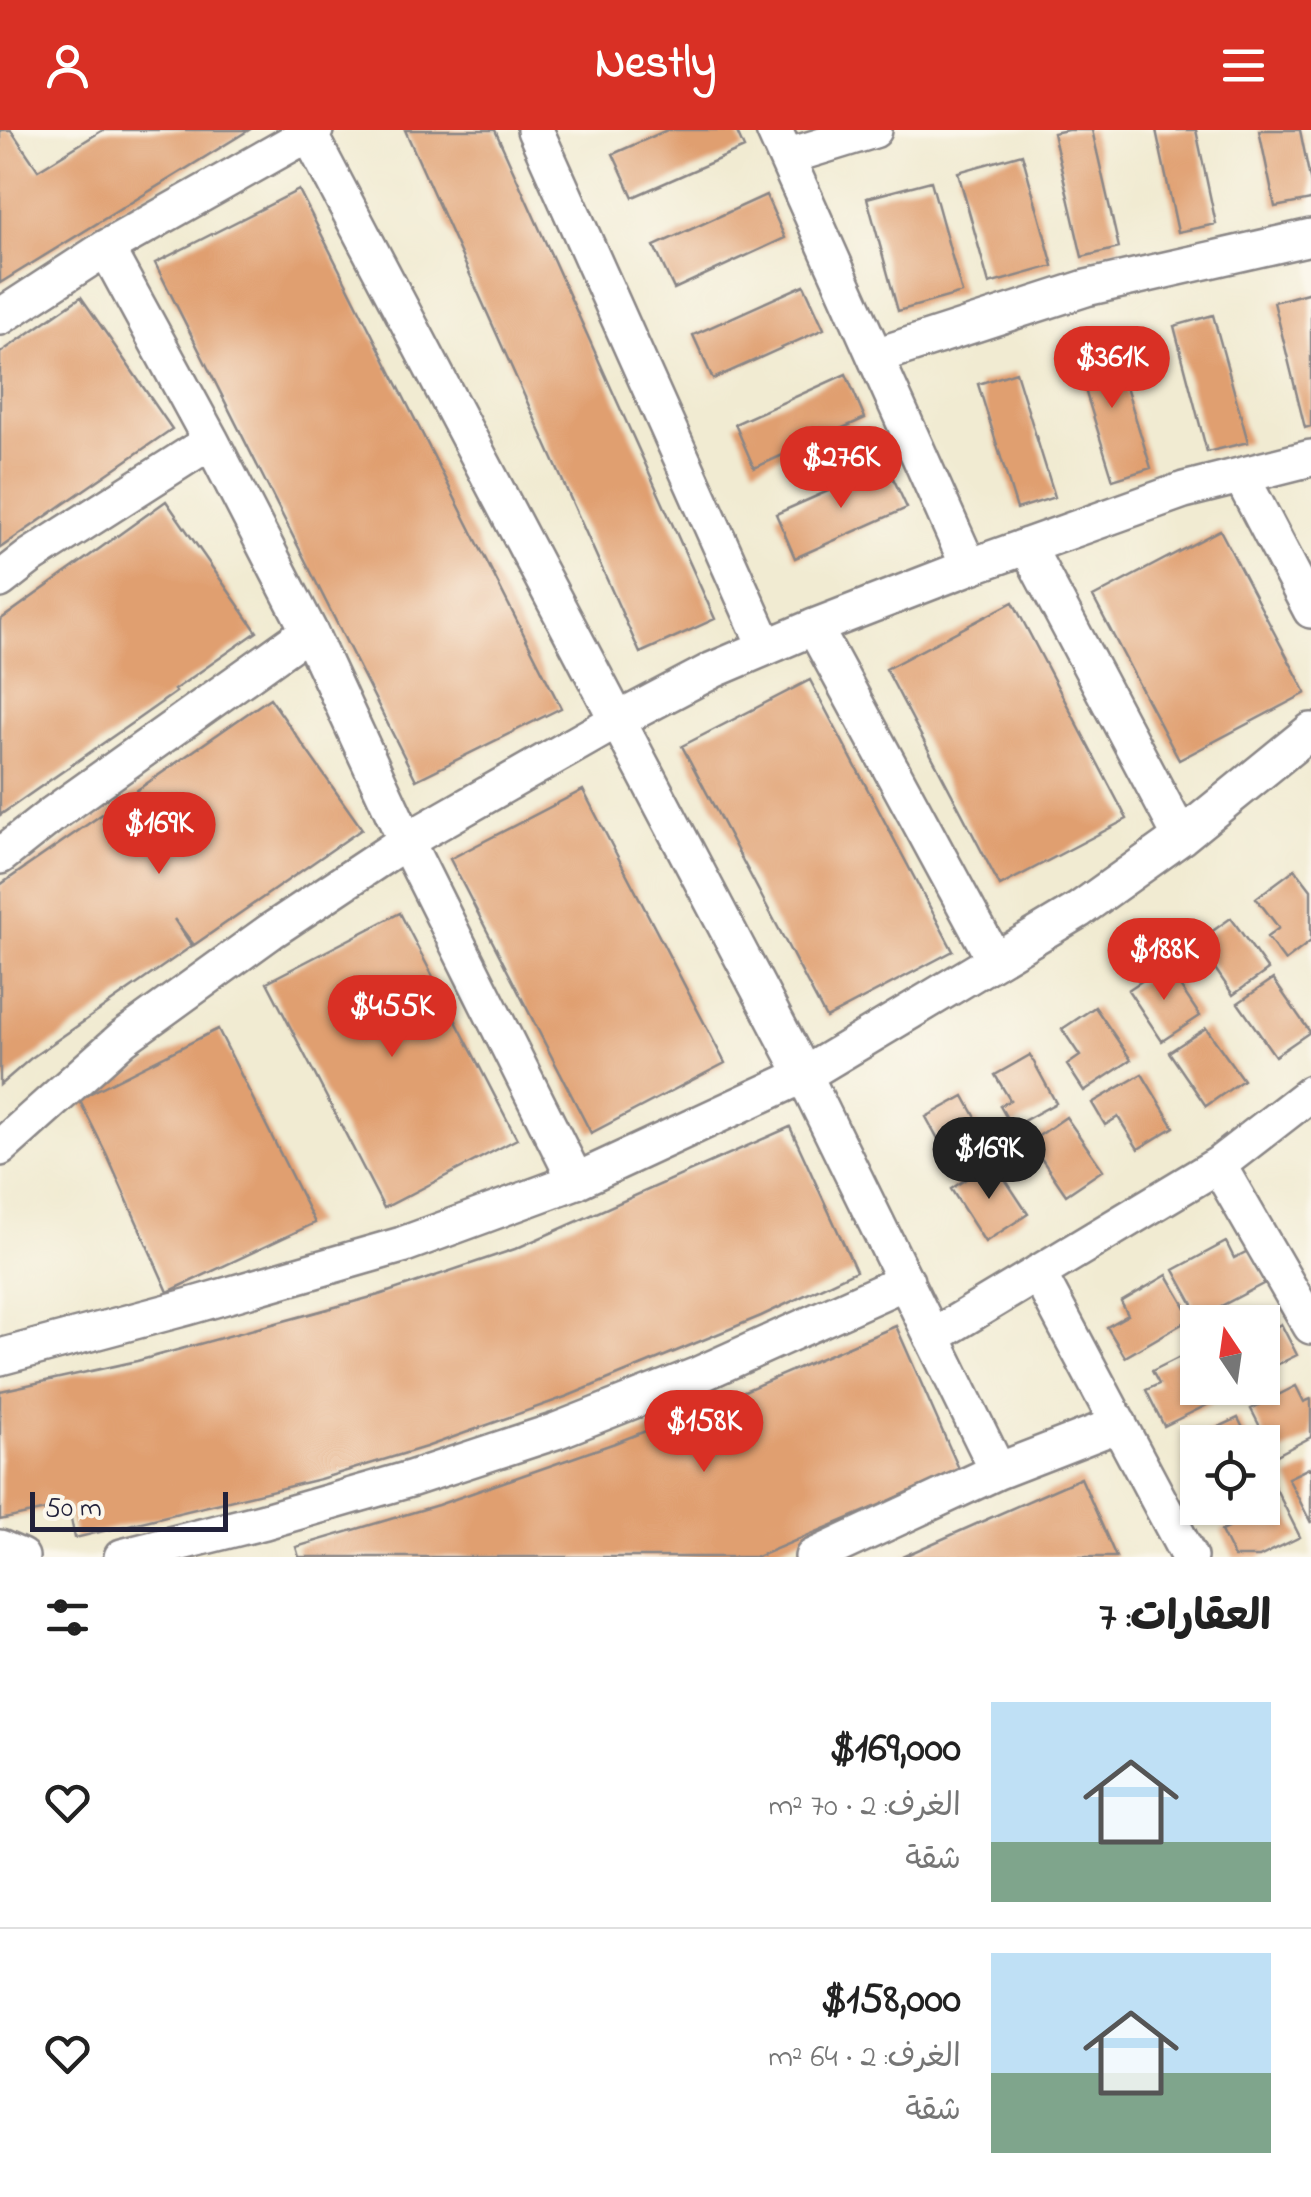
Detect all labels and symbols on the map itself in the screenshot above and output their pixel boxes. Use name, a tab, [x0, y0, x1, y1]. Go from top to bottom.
pin: $361K	[1042, 326, 1182, 411]
pin: $276K	[771, 426, 911, 511]
pin: $169K	[89, 792, 229, 877]
pin: $188K	[1094, 918, 1234, 1003]
pin: $455K	[322, 975, 462, 1060]
pin: $169K	[919, 1117, 1059, 1202]
north arrow	[1180, 1305, 1280, 1405]
pin: $158K	[634, 1390, 774, 1475]
scale bar	[30, 1487, 228, 1532]

